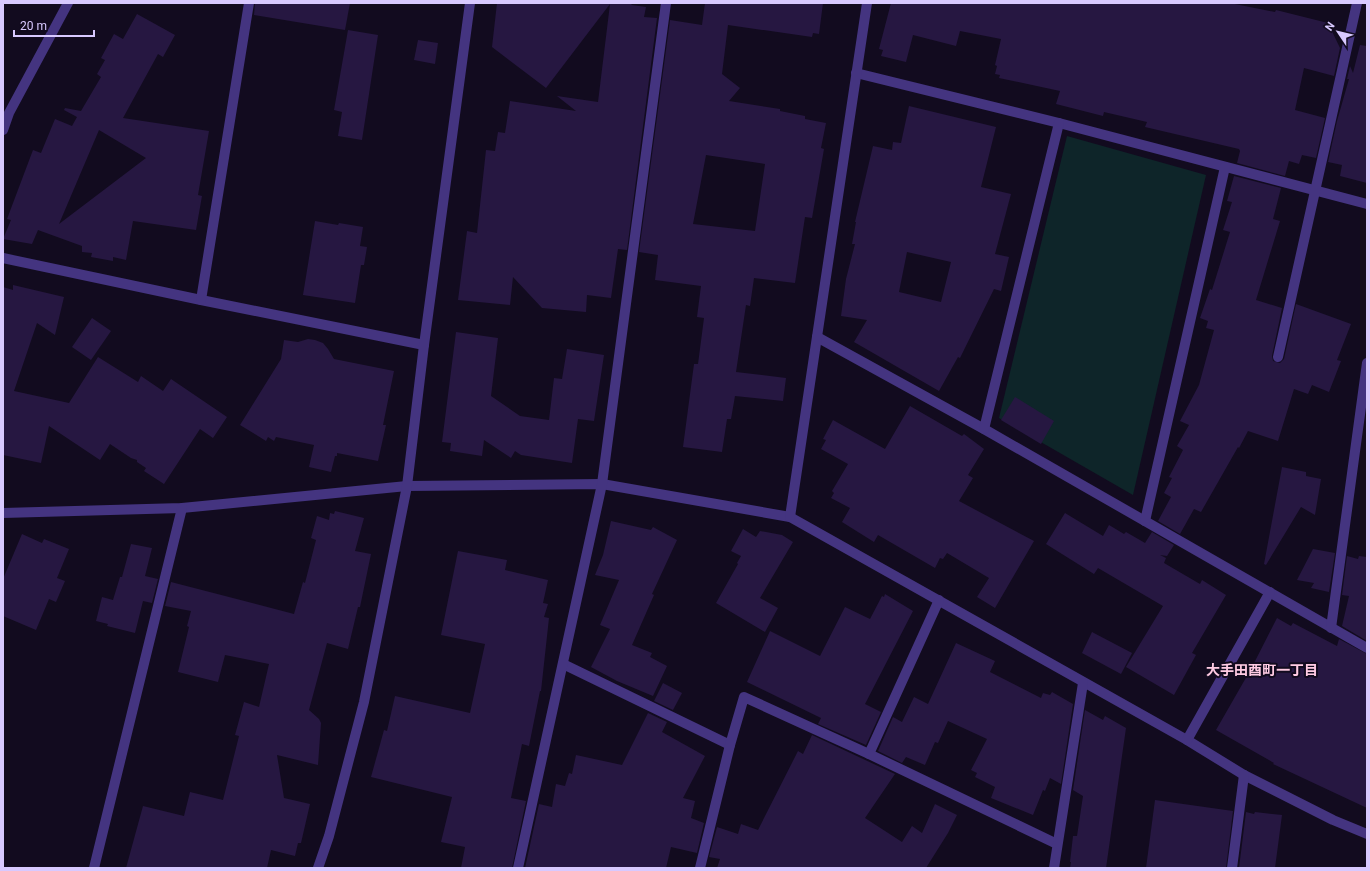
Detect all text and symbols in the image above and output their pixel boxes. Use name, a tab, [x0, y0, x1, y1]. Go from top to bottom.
scale bar	[14, 12, 94, 38]
north arrow	[1318, 12, 1358, 52]
text: 20 m	[20, 19, 47, 33]
text: N	[1323, 19, 1338, 33]
district label: 大手田酉町一丁目	[1206, 662, 1318, 678]

